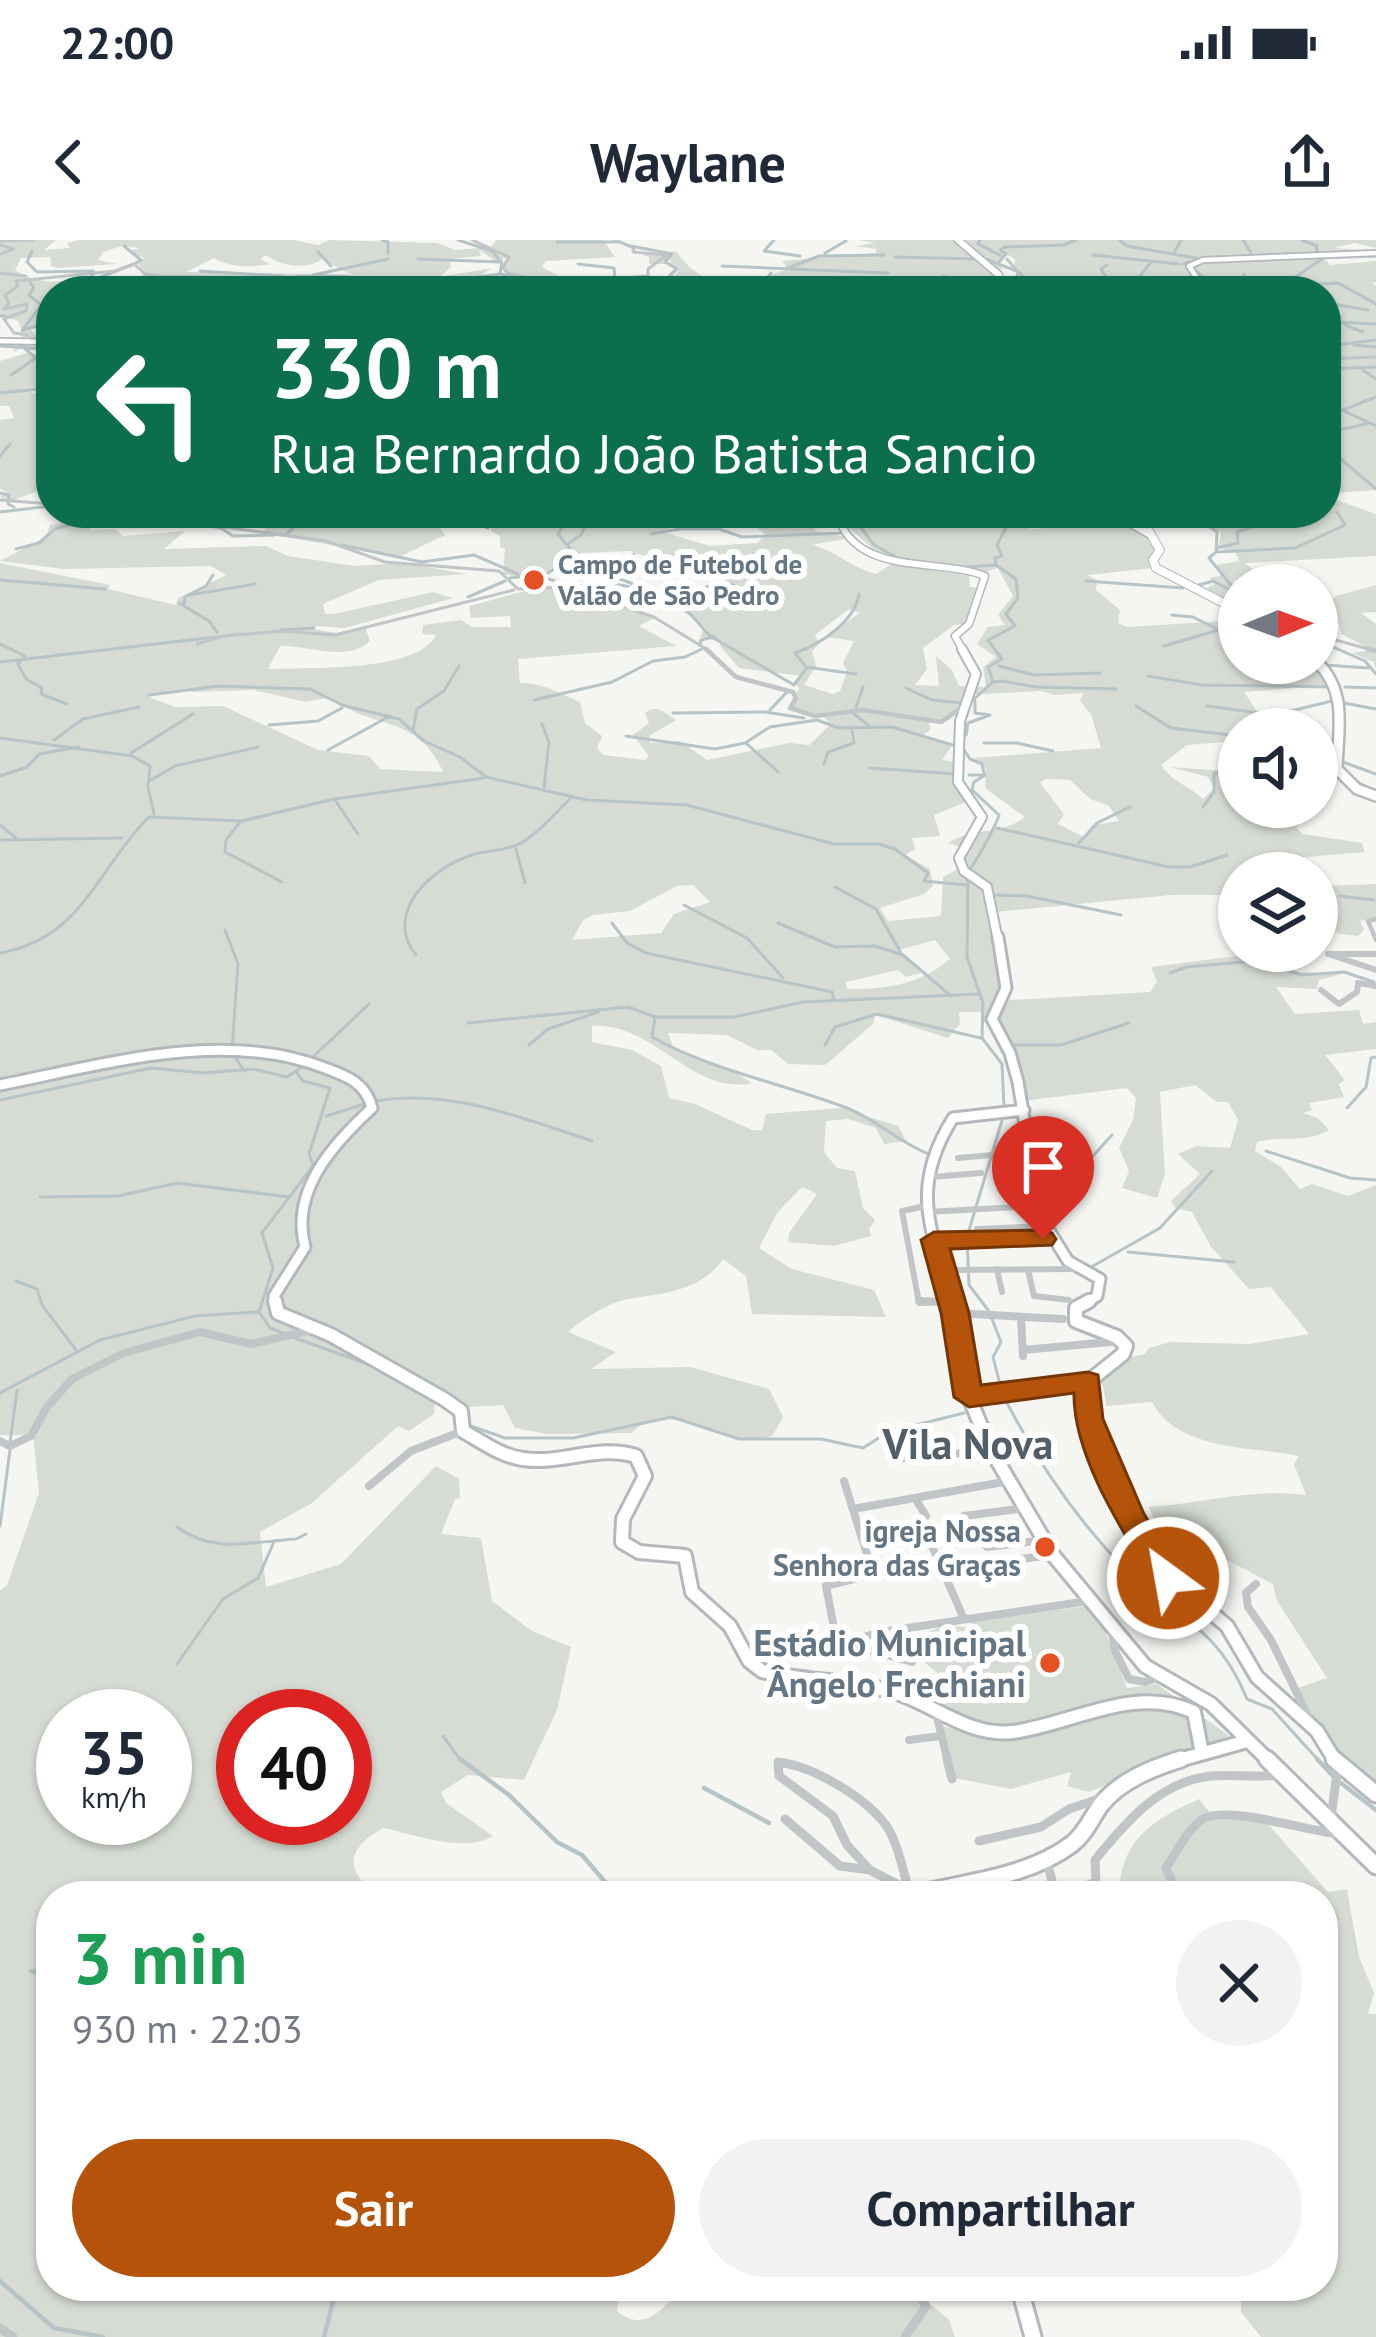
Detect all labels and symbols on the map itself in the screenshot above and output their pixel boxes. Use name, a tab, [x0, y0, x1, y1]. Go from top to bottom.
place label: Campo de Futebol de Valão de São Pedro	[557, 547, 802, 612]
north arrow	[1218, 564, 1338, 684]
marker: Campo de Futebol de Valão de São Pedro	[521, 567, 547, 593]
pin	[992, 1116, 1094, 1239]
district label: Vila Nova	[882, 1416, 1053, 1471]
place label: igreja Nossa Senhora das Graças	[773, 1511, 1021, 1584]
position arrow	[1105, 1515, 1231, 1641]
marker: igreja Nossa Senhora das Graças	[1032, 1534, 1058, 1560]
place label: Estádio Municipal Ângelo Frechiani	[753, 1619, 1026, 1707]
marker: Estádio Municipal Ângelo Frechiani	[1037, 1650, 1063, 1676]
speed limit sign: 40	[216, 1689, 372, 1845]

